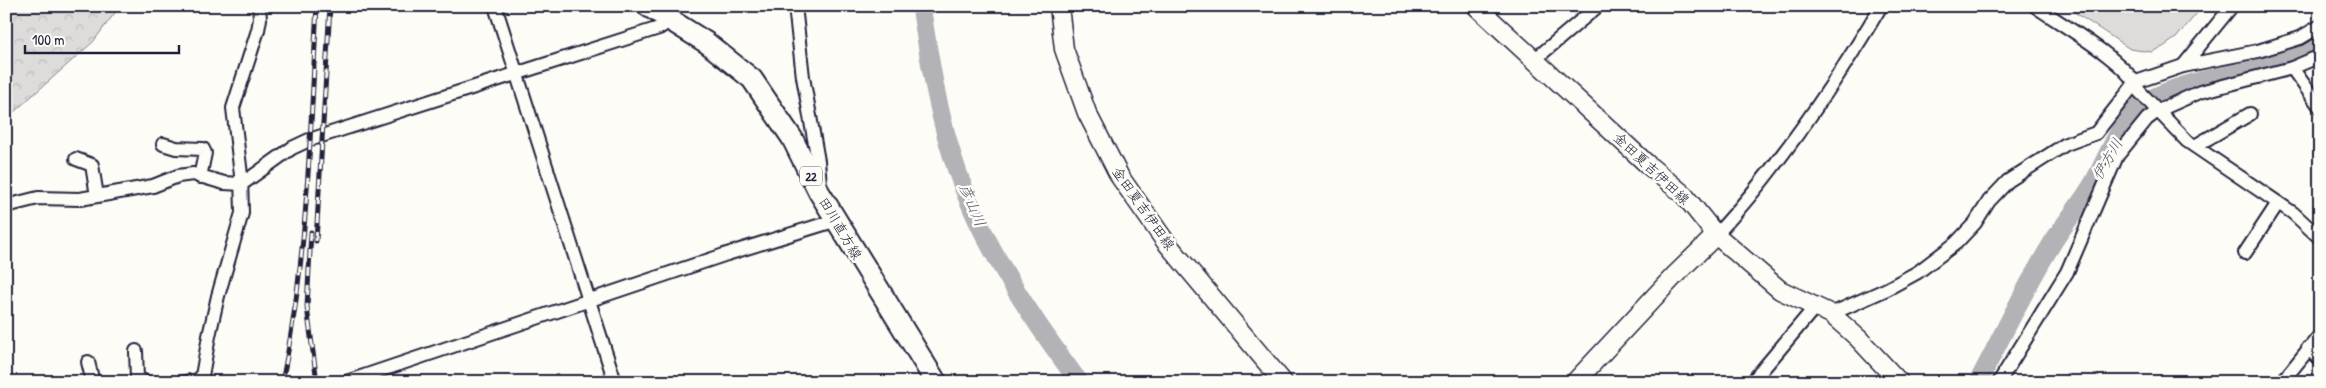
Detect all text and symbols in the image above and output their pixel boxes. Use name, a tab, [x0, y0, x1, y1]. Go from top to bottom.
scale bar	[25, 22, 179, 54]
text: 100 m	[32, 29, 65, 50]
street label: 金田夏吉伊田線	[1610, 128, 1694, 208]
water label: 伊方川	[2087, 134, 2127, 184]
street label: 金田夏吉伊田線	[1108, 162, 1180, 254]
road number: 22	[800, 167, 822, 186]
water label: 彦山川	[955, 180, 991, 230]
street label: 田川直方線	[815, 193, 867, 263]

